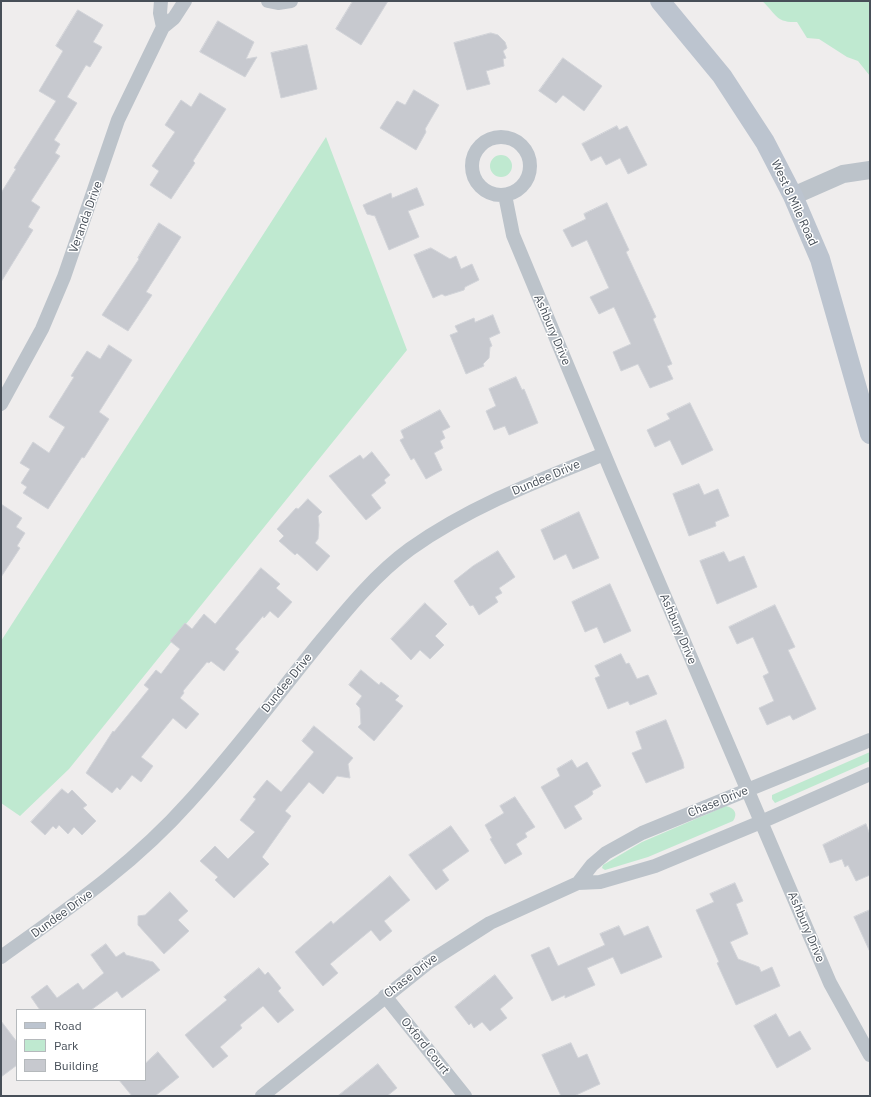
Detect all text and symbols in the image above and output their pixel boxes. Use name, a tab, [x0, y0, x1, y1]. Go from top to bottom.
street label: West 8 Mile Road	[768, 158, 820, 248]
street label: Veranda Drive	[66, 179, 106, 255]
street label: Ashbury Drive	[531, 293, 573, 367]
street label: Dundee Drive	[510, 457, 582, 499]
street label: Ashbury Drive	[657, 592, 699, 666]
street label: Dundee Drive	[259, 650, 315, 716]
street label: Chase Drive	[686, 783, 750, 821]
street label: Dundee Drive	[28, 887, 96, 941]
street label: Ashbury Drive	[785, 890, 827, 964]
street label: Chase Drive	[381, 951, 441, 1001]
legend	[16, 1009, 146, 1081]
street label: Oxford Court	[398, 1015, 452, 1077]
text: Road	[54, 1018, 82, 1033]
text: Park	[54, 1038, 78, 1053]
text: Building	[54, 1058, 98, 1073]

